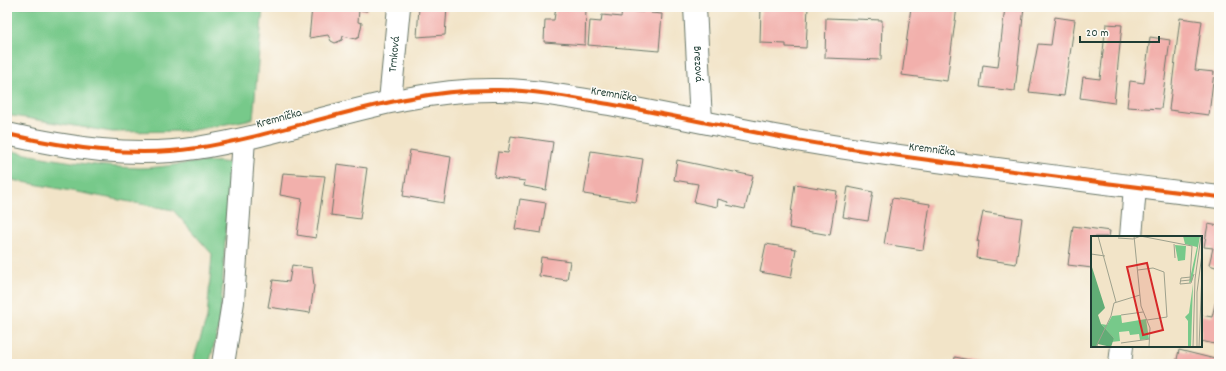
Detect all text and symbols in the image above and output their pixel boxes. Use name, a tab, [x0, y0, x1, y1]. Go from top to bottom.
scale bar	[1080, 18, 1159, 44]
text: 20 m	[1086, 25, 1109, 42]
street label: Trnková	[384, 35, 405, 73]
street label: Brezová	[689, 45, 707, 83]
street label: Kremnička	[590, 83, 639, 107]
street label: Kremnička	[254, 105, 304, 133]
street label: Kremnička	[908, 139, 957, 161]
inset map	[1091, 236, 1202, 347]

